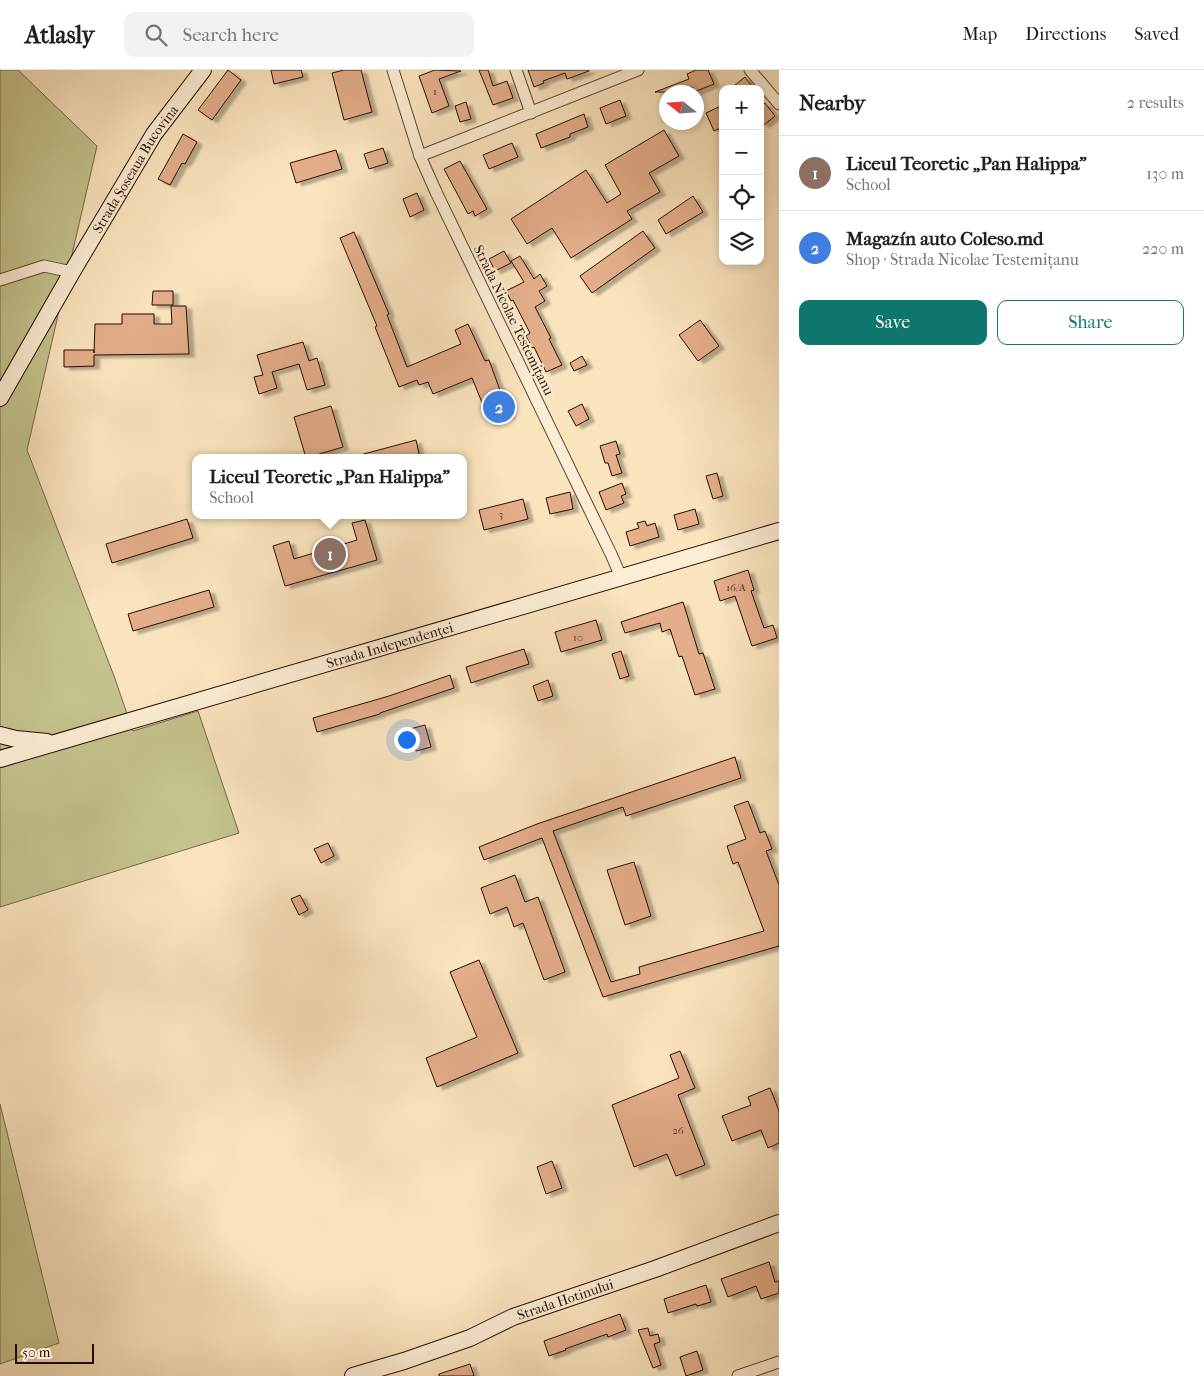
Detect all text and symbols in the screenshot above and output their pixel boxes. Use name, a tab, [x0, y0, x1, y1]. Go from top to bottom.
search box	[124, 12, 474, 57]
text: Atlasly	[25, 21, 94, 49]
icon: search	[142, 21, 170, 49]
text: Search here	[182, 24, 279, 46]
text: Map	[963, 24, 997, 45]
text: Directions	[1025, 24, 1106, 45]
text: Saved	[1134, 24, 1179, 45]
house number: 1	[433, 85, 437, 98]
north arrow	[659, 85, 704, 130]
map controls	[719, 85, 764, 265]
button: +	[719, 85, 764, 130]
text: Nearby	[799, 91, 865, 115]
text: 2 results	[1127, 93, 1184, 112]
street label: Strada Șoseaua Bucovina	[89, 101, 182, 236]
button: −	[719, 130, 764, 175]
text: Liceul Teoretic „Pan Halippa”	[846, 153, 1087, 175]
text: 1	[812, 164, 818, 183]
text: 130 m	[1146, 164, 1184, 183]
button: locate	[719, 175, 764, 220]
text: School	[846, 175, 891, 194]
button: layers	[719, 220, 764, 265]
text: Magazín auto Coleso.md	[846, 228, 1043, 250]
text: 2	[811, 239, 819, 258]
text: 220 m	[1142, 239, 1184, 258]
street label: Strada Nicolae Testemițanu	[470, 242, 557, 398]
text: Shop · Strada Nicolae Testemițanu	[846, 250, 1079, 269]
button: Save	[799, 300, 987, 345]
button: Share	[997, 300, 1184, 345]
pin: 2	[483, 388, 515, 426]
popup	[192, 454, 467, 519]
text: Liceul Teoretic „Pan Halippa”	[209, 466, 450, 488]
text: School	[209, 488, 254, 507]
house number: 3	[499, 508, 503, 521]
pin: 1	[314, 535, 346, 573]
house number: 16/A	[726, 581, 747, 594]
street label: Strada Independenței	[324, 619, 455, 672]
house number: 10	[573, 631, 583, 644]
your location	[394, 727, 420, 753]
house number: 26	[672, 1124, 684, 1137]
street label: Strada Hotinului	[515, 1276, 616, 1324]
scale bar	[15, 1341, 94, 1364]
text: 50 m	[22, 1344, 50, 1361]

